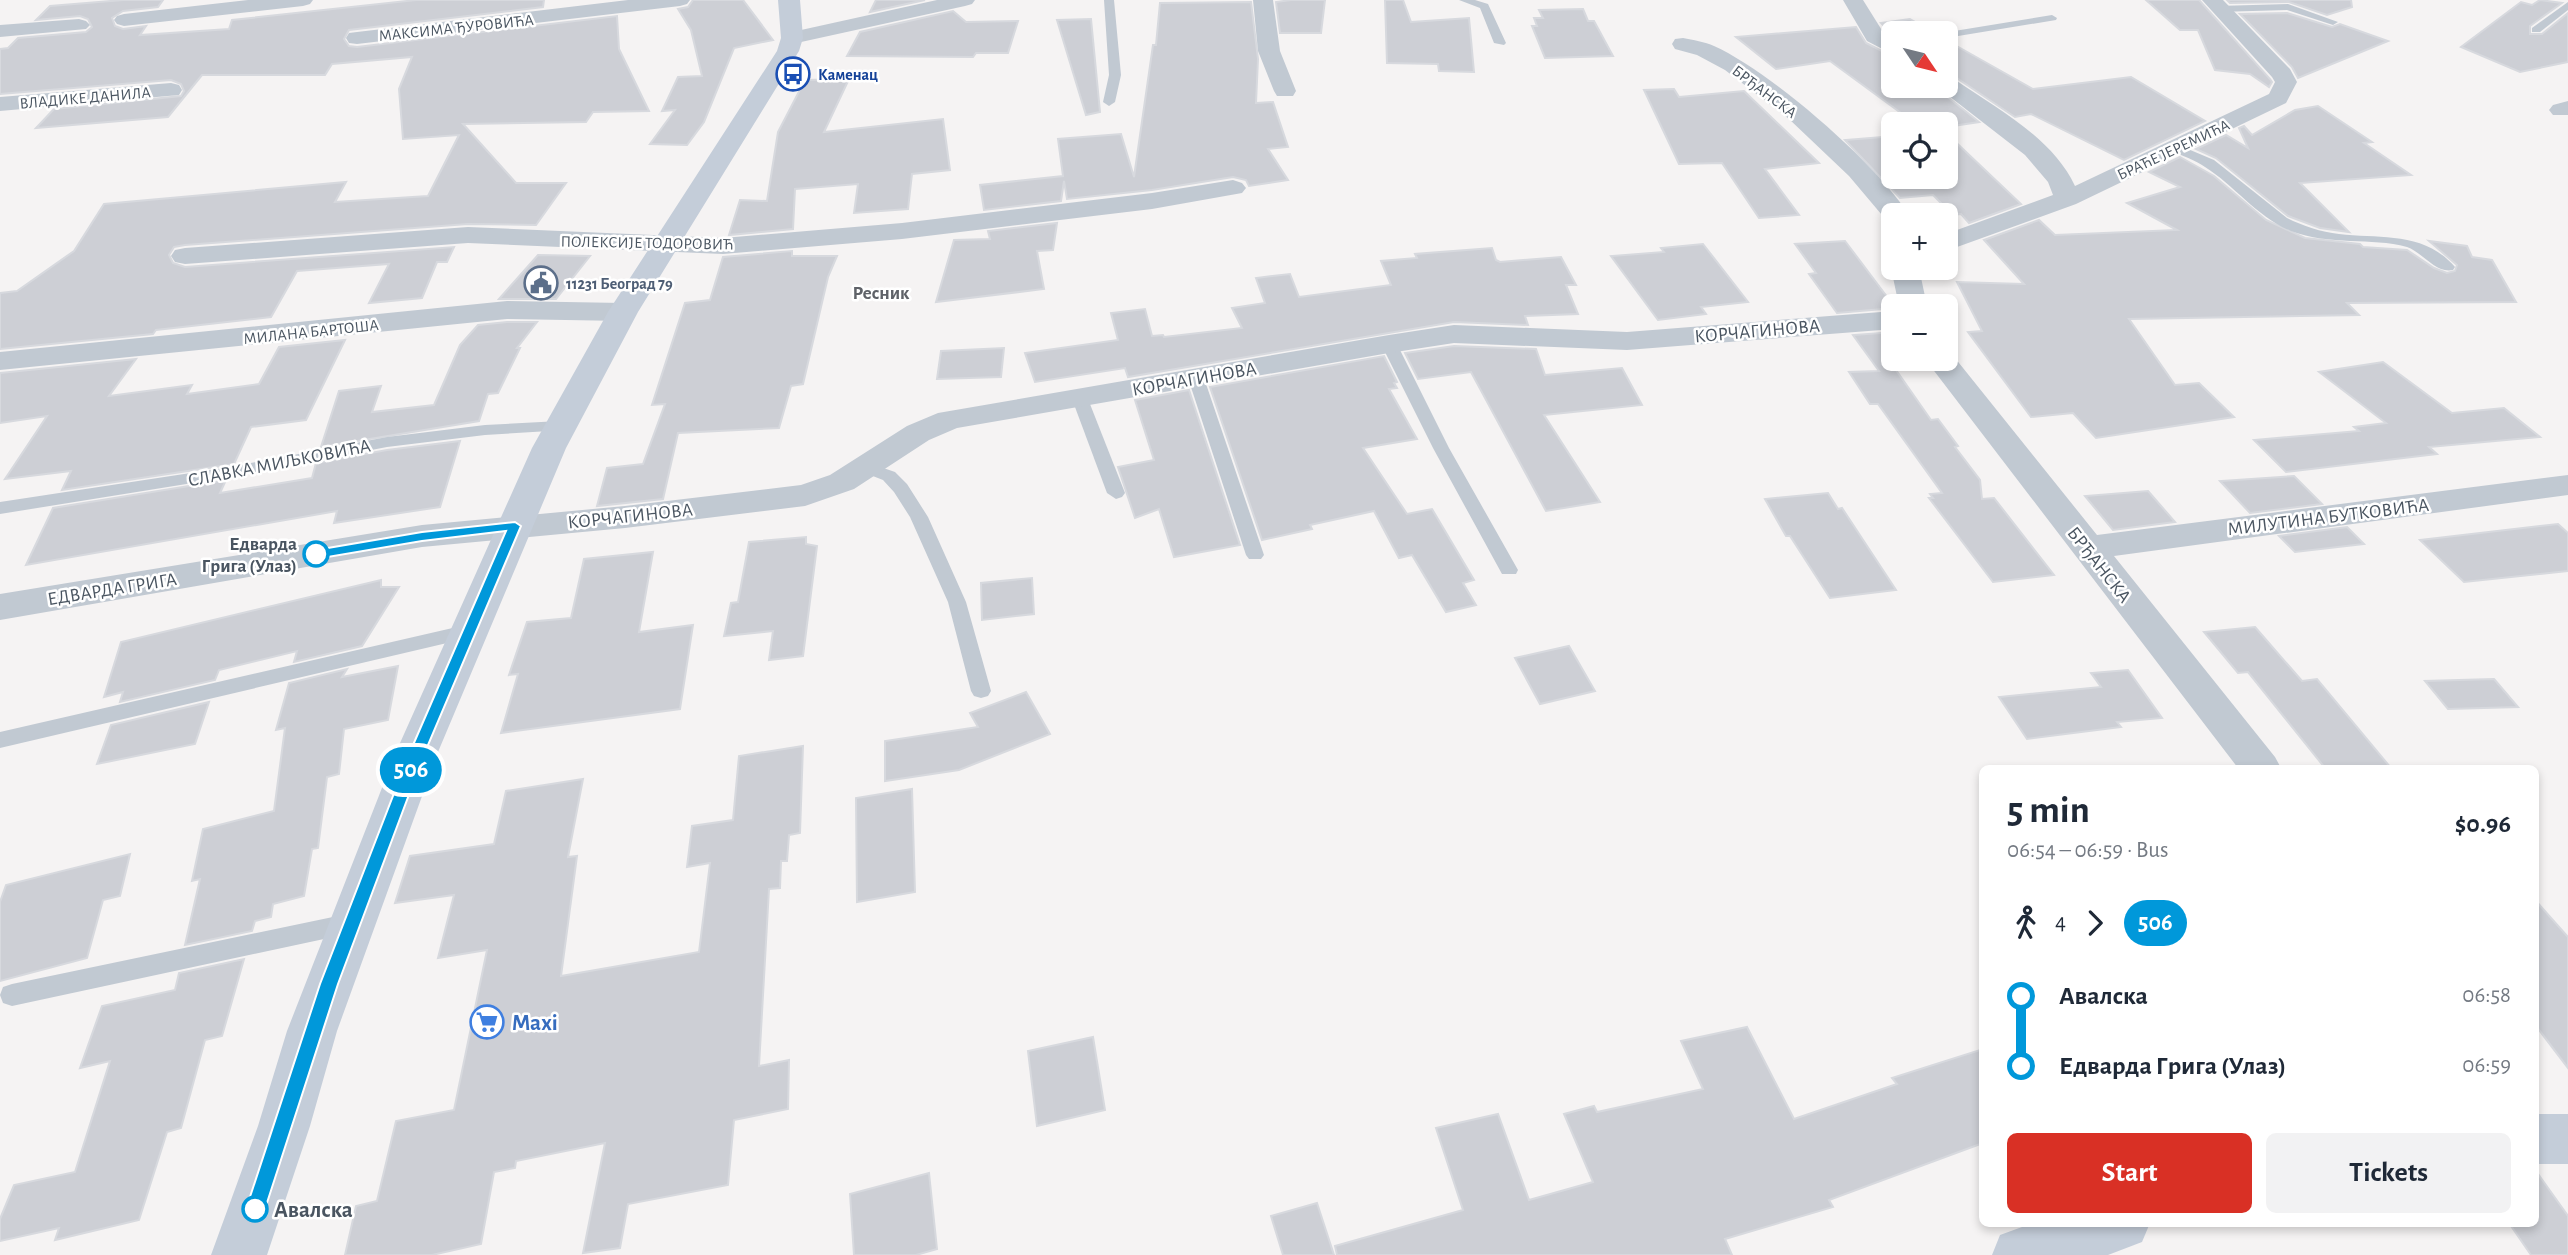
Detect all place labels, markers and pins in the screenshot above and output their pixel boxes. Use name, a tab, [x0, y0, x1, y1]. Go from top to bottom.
bus stop icon: Каменац	[774, 55, 812, 93]
place label: Каменац	[818, 67, 878, 83]
public building icon: 11231 Београд 79	[522, 264, 560, 302]
place label: 11231 Београд 79	[566, 276, 673, 292]
place label: Едварда Грига (Улаз)	[202, 535, 297, 576]
marker: Едварда Грига (Улаз)	[303, 541, 329, 567]
supermarket icon: Maxi	[468, 1003, 506, 1041]
place label: Maxi	[512, 1012, 558, 1035]
marker: Авалска	[242, 1196, 268, 1222]
place label: Авалска	[274, 1199, 353, 1222]

